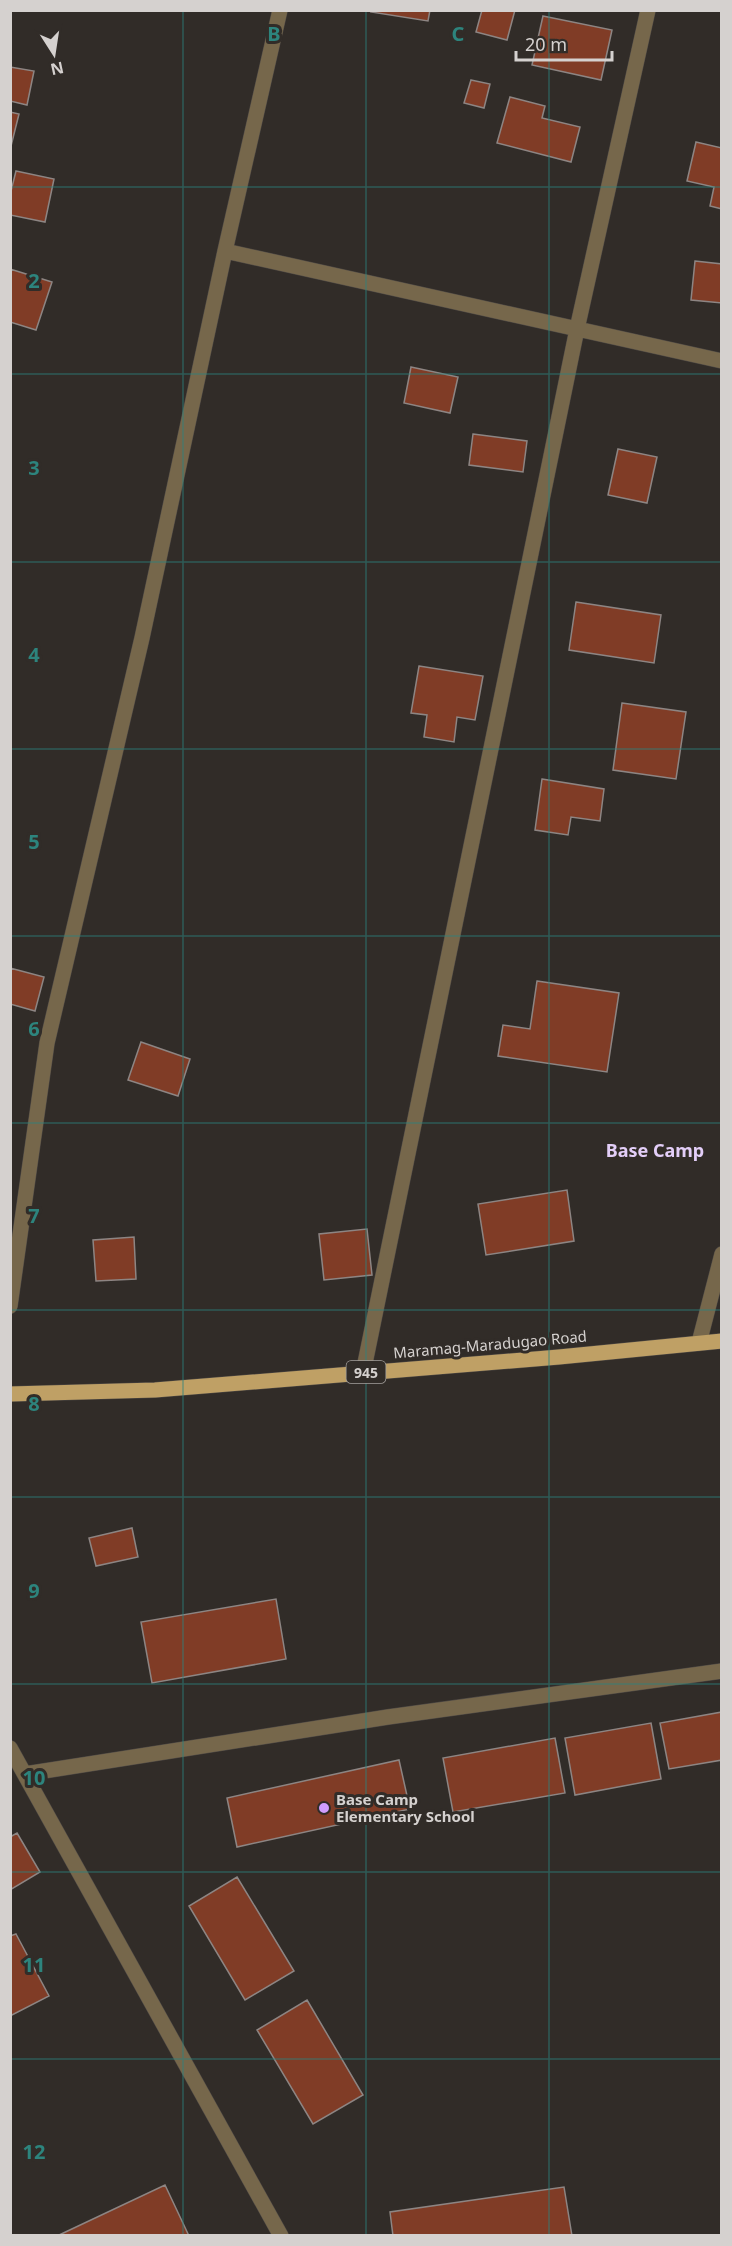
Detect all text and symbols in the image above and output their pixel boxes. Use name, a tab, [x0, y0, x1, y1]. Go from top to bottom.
text: B	[267, 20, 281, 47]
text: C	[452, 20, 465, 47]
north arrow	[24, 24, 84, 84]
scale bar	[516, 24, 612, 62]
text: 20 m	[525, 32, 567, 56]
text: N	[48, 57, 66, 81]
text: 2	[28, 267, 40, 294]
text: 3	[28, 454, 40, 481]
text: 4	[28, 641, 40, 668]
text: 5	[28, 828, 40, 855]
text: 6	[28, 1015, 40, 1042]
district label: Base Camp	[606, 1138, 704, 1162]
text: 7	[28, 1202, 40, 1229]
street label: Maramag-Maradugao Road	[392, 1326, 588, 1362]
road number: 945	[346, 1361, 386, 1383]
text: 8	[28, 1390, 40, 1417]
text: 9	[28, 1577, 40, 1604]
text: 10	[23, 1764, 45, 1791]
place label: Base Camp Elementary School	[336, 1789, 475, 1826]
marker: Base Camp Elementary School	[317, 1801, 331, 1815]
text: 11	[23, 1951, 45, 1978]
text: 12	[23, 2138, 45, 2165]

